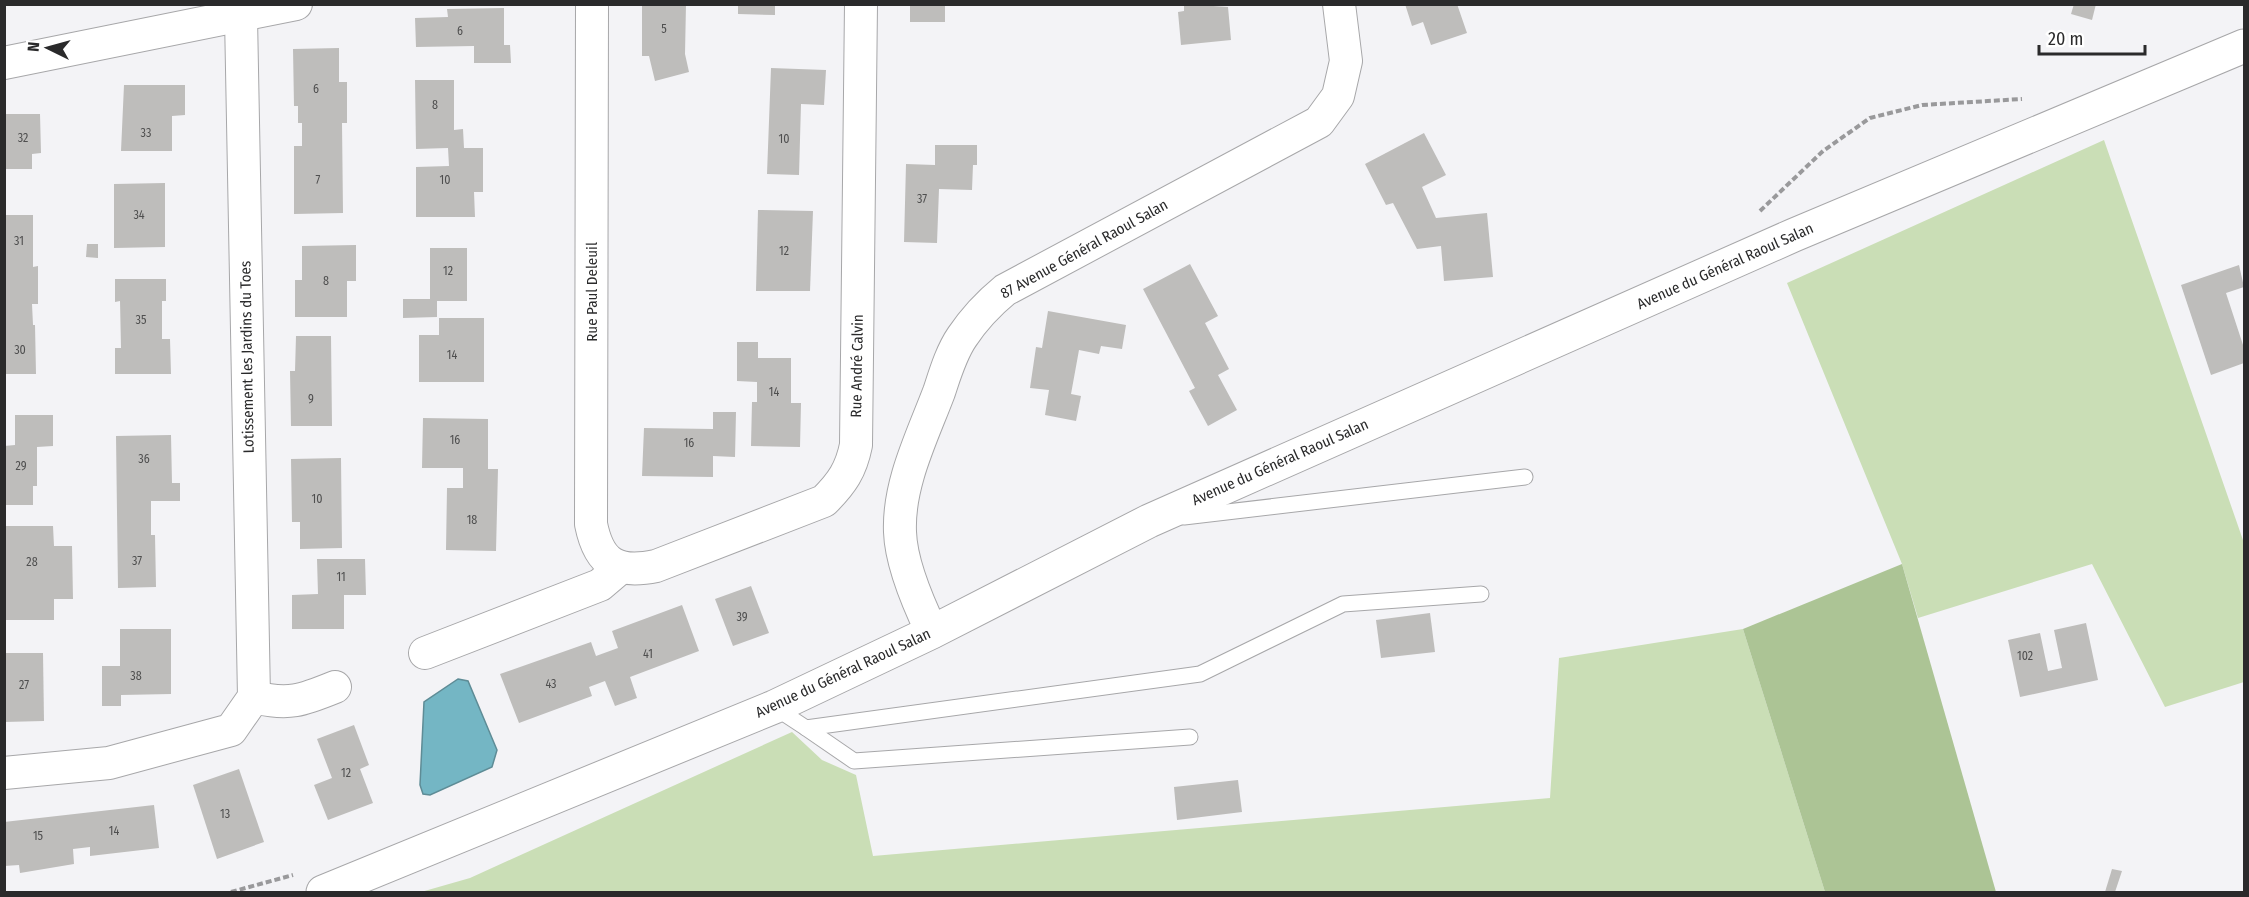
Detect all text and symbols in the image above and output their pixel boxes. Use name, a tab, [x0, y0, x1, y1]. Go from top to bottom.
north arrow	[18, 18, 78, 78]
scale bar	[2039, 18, 2146, 56]
house number: 5	[661, 22, 667, 36]
house number: 6	[457, 24, 463, 38]
text: 20 m	[2048, 28, 2083, 50]
text: N	[24, 41, 43, 52]
house number: 6	[313, 82, 319, 96]
house number: 8	[432, 98, 438, 112]
house number: 33	[141, 126, 151, 140]
house number: 32	[18, 131, 28, 145]
house number: 10	[779, 132, 789, 146]
house number: 7	[316, 173, 321, 187]
house number: 10	[440, 173, 450, 187]
house number: 37	[917, 192, 927, 206]
street label: 87 Avenue Général Raoul Salan	[997, 195, 1171, 303]
house number: 34	[133, 208, 145, 222]
street label: Avenue du Général Raoul Salan	[1634, 219, 1816, 313]
house number: 31	[14, 234, 24, 248]
street label: Rue Paul Deleuil	[583, 242, 601, 342]
house number: 12	[779, 244, 789, 258]
street label: Lotissement les Jardins du Toes	[236, 261, 258, 453]
house number: 12	[443, 264, 453, 278]
house number: 8	[323, 274, 329, 288]
house number: 35	[136, 313, 147, 327]
street label: Rue André Calvin	[847, 314, 867, 418]
house number: 30	[14, 343, 26, 357]
house number: 14	[447, 348, 457, 362]
house number: 14	[769, 385, 779, 399]
house number: 9	[308, 392, 314, 406]
street label: Avenue du Général Raoul Salan	[1189, 415, 1371, 509]
house number: 16	[450, 433, 460, 447]
house number: 16	[684, 436, 694, 450]
house number: 36	[138, 452, 150, 466]
house number: 29	[15, 459, 27, 473]
house number: 10	[312, 492, 322, 506]
house number: 18	[467, 513, 477, 527]
house number: 37	[132, 554, 142, 568]
house number: 28	[26, 555, 38, 569]
house number: 11	[336, 570, 346, 584]
house number: 39	[736, 610, 748, 624]
street label: Avenue du Général Raoul Salan	[753, 624, 933, 722]
house number: 41	[643, 647, 653, 661]
house number: 102	[2017, 649, 2033, 663]
house number: 38	[130, 669, 142, 683]
house number: 43	[545, 677, 557, 691]
house number: 27	[19, 678, 29, 692]
house number: 12	[341, 766, 351, 780]
house number: 13	[220, 807, 230, 821]
house number: 14	[109, 824, 119, 838]
house number: 15	[33, 829, 44, 843]

